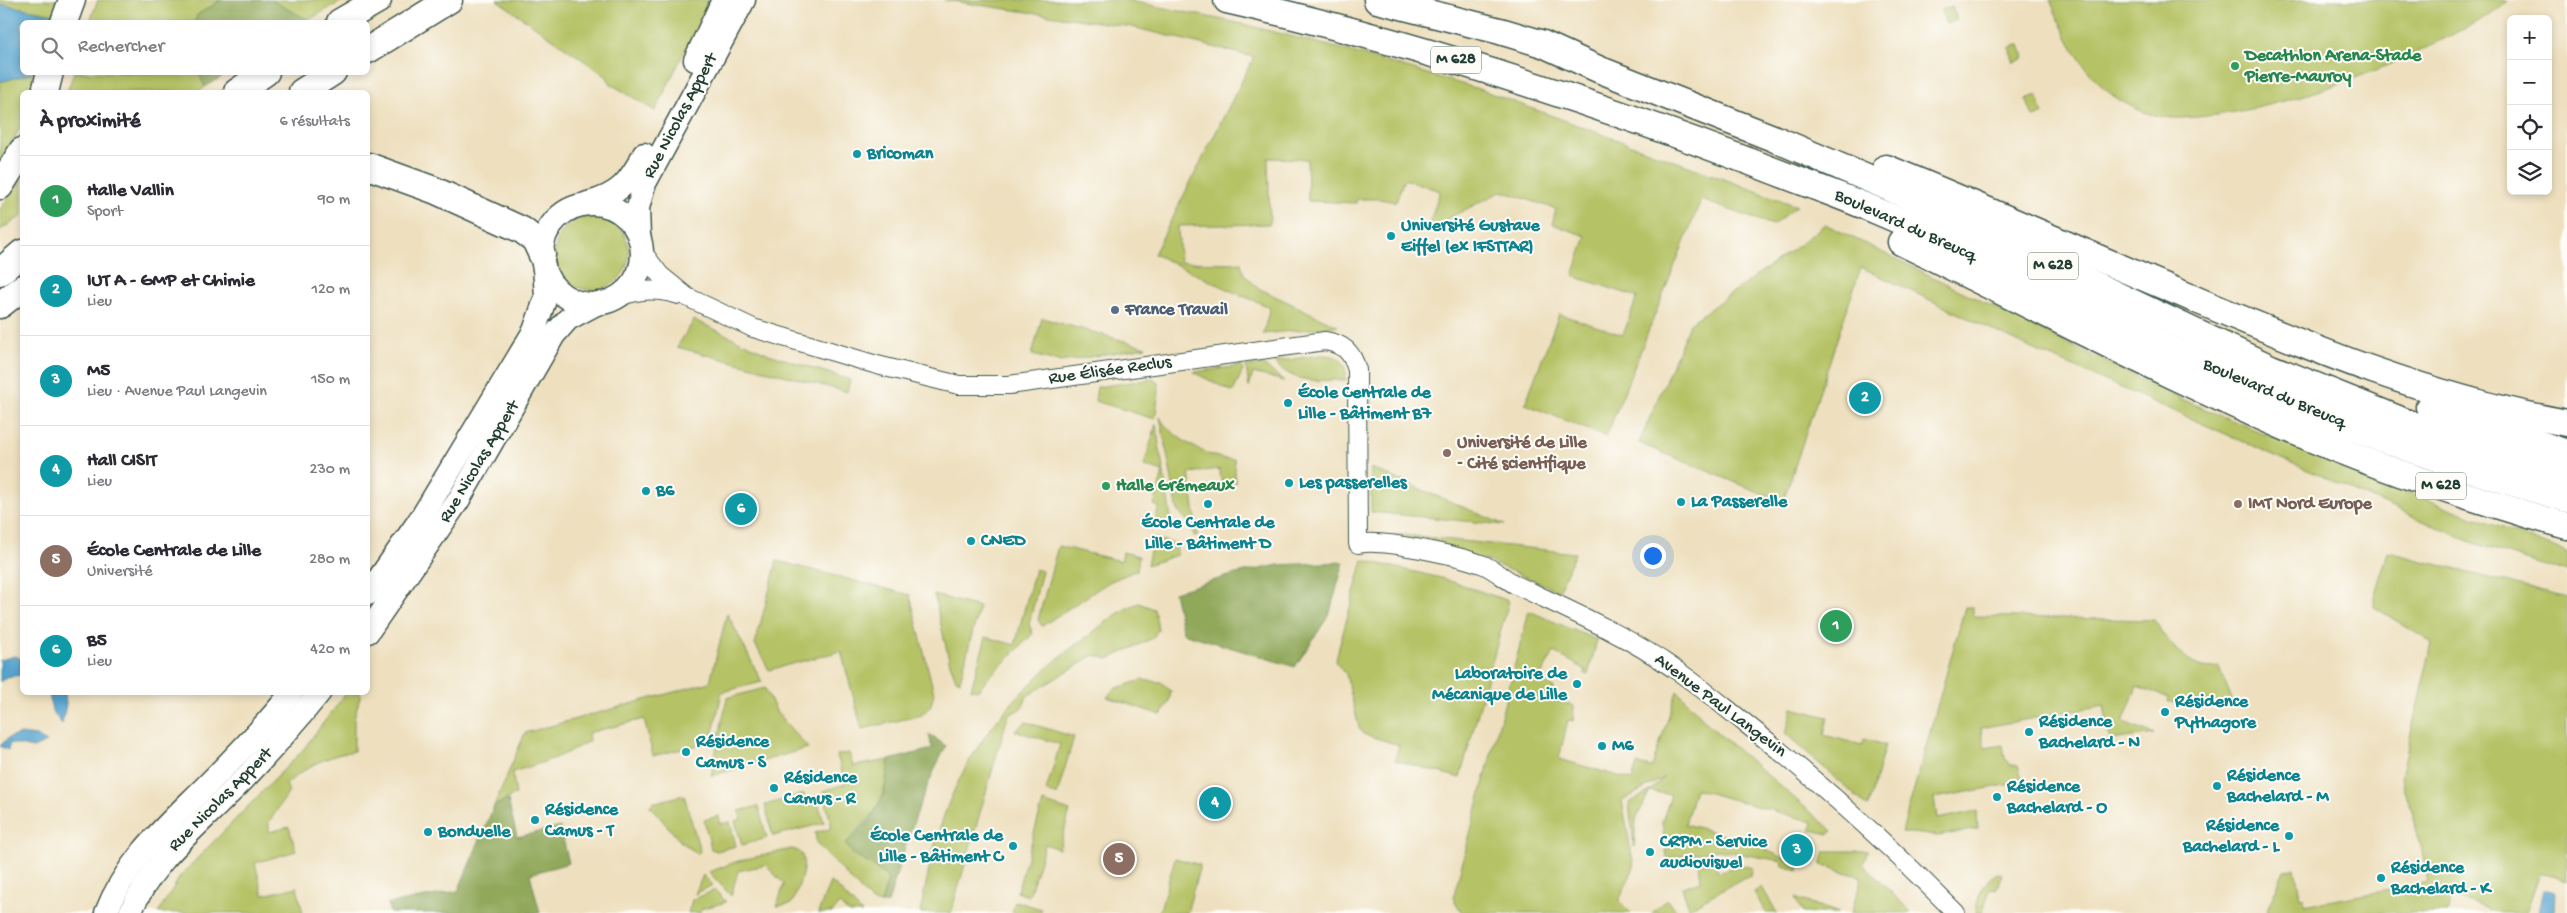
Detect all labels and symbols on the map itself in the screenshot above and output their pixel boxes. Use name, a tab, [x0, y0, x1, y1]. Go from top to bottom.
road number: M 628	[1431, 46, 1481, 74]
place label: Decathlon Arena-Stade Pierre-Mauroy	[2243, 46, 2422, 88]
street label: Rue Nicolas Appert	[639, 48, 724, 182]
marker: Decathlon Arena-Stade Pierre-Mauroy	[2229, 60, 2241, 72]
place label: Bricoman	[866, 144, 934, 165]
marker: Bricoman	[851, 148, 863, 160]
street label: Boulevard du Breucq	[1830, 185, 1981, 268]
place label: Université Gustave Eiffel (ex IFSTTAR)	[1401, 216, 1541, 258]
marker: Université Gustave Eiffel (ex IFSTTAR)	[1385, 230, 1397, 242]
road number: M 628	[2028, 252, 2078, 280]
place label: France Travail	[1124, 300, 1228, 321]
marker: France Travail	[1109, 304, 1121, 316]
street label: Rue Élisée Reclus	[1047, 352, 1174, 390]
street label: Boulevard du Breucq	[2199, 354, 2350, 434]
pin: 2	[1849, 379, 1881, 417]
place label: École Centrale de Lille - Bâtiment B7	[1298, 382, 1433, 425]
street label: Rue Nicolas Appert	[435, 396, 526, 527]
marker: École Centrale de Lille - Bâtiment B7	[1282, 397, 1294, 409]
place label: Université de Lille ‐ Cité scientifique	[1457, 433, 1587, 475]
marker: Université de Lille ‐ Cité scientifique	[1441, 447, 1453, 459]
road number: M 628	[2416, 472, 2466, 500]
place label: Les passerelles	[1299, 473, 1408, 494]
place label: Halle Grémeaux	[1116, 476, 1235, 497]
marker: Les passerelles	[1283, 477, 1295, 489]
marker: Halle Grémeaux	[1100, 480, 1112, 492]
place label: B6	[655, 481, 675, 502]
marker: B6	[640, 485, 652, 497]
pin: 6	[725, 490, 757, 528]
place label: La Passerelle	[1691, 492, 1788, 513]
place label: IMT Nord Europe	[2248, 494, 2373, 515]
marker: La Passerelle	[1675, 496, 1687, 508]
marker: École Centrale de Lille - Bâtiment D	[1202, 498, 1214, 510]
marker: IMT Nord Europe	[2232, 498, 2244, 510]
place label: École Centrale de Lille - Bâtiment D	[1142, 512, 1275, 555]
place label: CNED	[980, 531, 1027, 552]
marker: CNED	[965, 535, 977, 547]
your location	[1640, 543, 1666, 569]
pin: 1	[1820, 607, 1852, 645]
street label: Avenue Paul Langevin	[1650, 649, 1791, 763]
place label: Laboratoire de Mécanique de Lille	[1432, 664, 1568, 706]
marker: Laboratoire de Mécanique de Lille	[1571, 678, 1583, 690]
place label: Résidence Pythagore	[2174, 692, 2257, 734]
marker: Résidence Pythagore	[2159, 706, 2171, 718]
place label: Résidence Bachelard - N	[2038, 712, 2140, 754]
marker: Résidence Bachelard - N	[2023, 726, 2035, 738]
place label: Résidence Camus - S	[695, 732, 770, 774]
place label: M6	[1612, 736, 1634, 757]
marker: M6	[1596, 740, 1608, 752]
street label: Rue Nicolas Appert	[165, 742, 279, 856]
marker: Résidence Camus - S	[680, 746, 692, 758]
place label: Résidence Bachelard - M	[2226, 766, 2329, 808]
place label: Résidence Camus - R	[783, 768, 858, 810]
place label: Résidence Bachelard - O	[2006, 777, 2107, 819]
marker: Résidence Bachelard - M	[2211, 780, 2223, 792]
marker: Résidence Camus - R	[768, 782, 780, 794]
pin: 4	[1199, 784, 1231, 822]
marker: Résidence Bachelard - O	[1991, 791, 2003, 803]
place label: Résidence Camus - T	[544, 800, 619, 842]
marker: Résidence Camus - T	[529, 814, 541, 826]
place label: Résidence Bachelard - L	[2182, 816, 2280, 858]
place label: Bonduelle	[437, 822, 511, 843]
place label: École Centrale de Lille - Bâtiment C	[870, 825, 1005, 868]
marker: Bonduelle	[422, 826, 434, 838]
marker: Résidence Bachelard - L	[2283, 830, 2295, 842]
pin: 3	[1781, 831, 1813, 869]
place label: CRPM - Service audiovisuel	[1659, 832, 1768, 874]
marker: École Centrale de Lille - Bâtiment C	[1007, 840, 1019, 852]
pin: 5	[1103, 840, 1135, 878]
marker: CRPM - Service audiovisuel	[1644, 846, 1656, 858]
place label: Résidence Bachelard - K	[2390, 858, 2492, 900]
marker: Résidence Bachelard - K	[2375, 872, 2387, 884]

